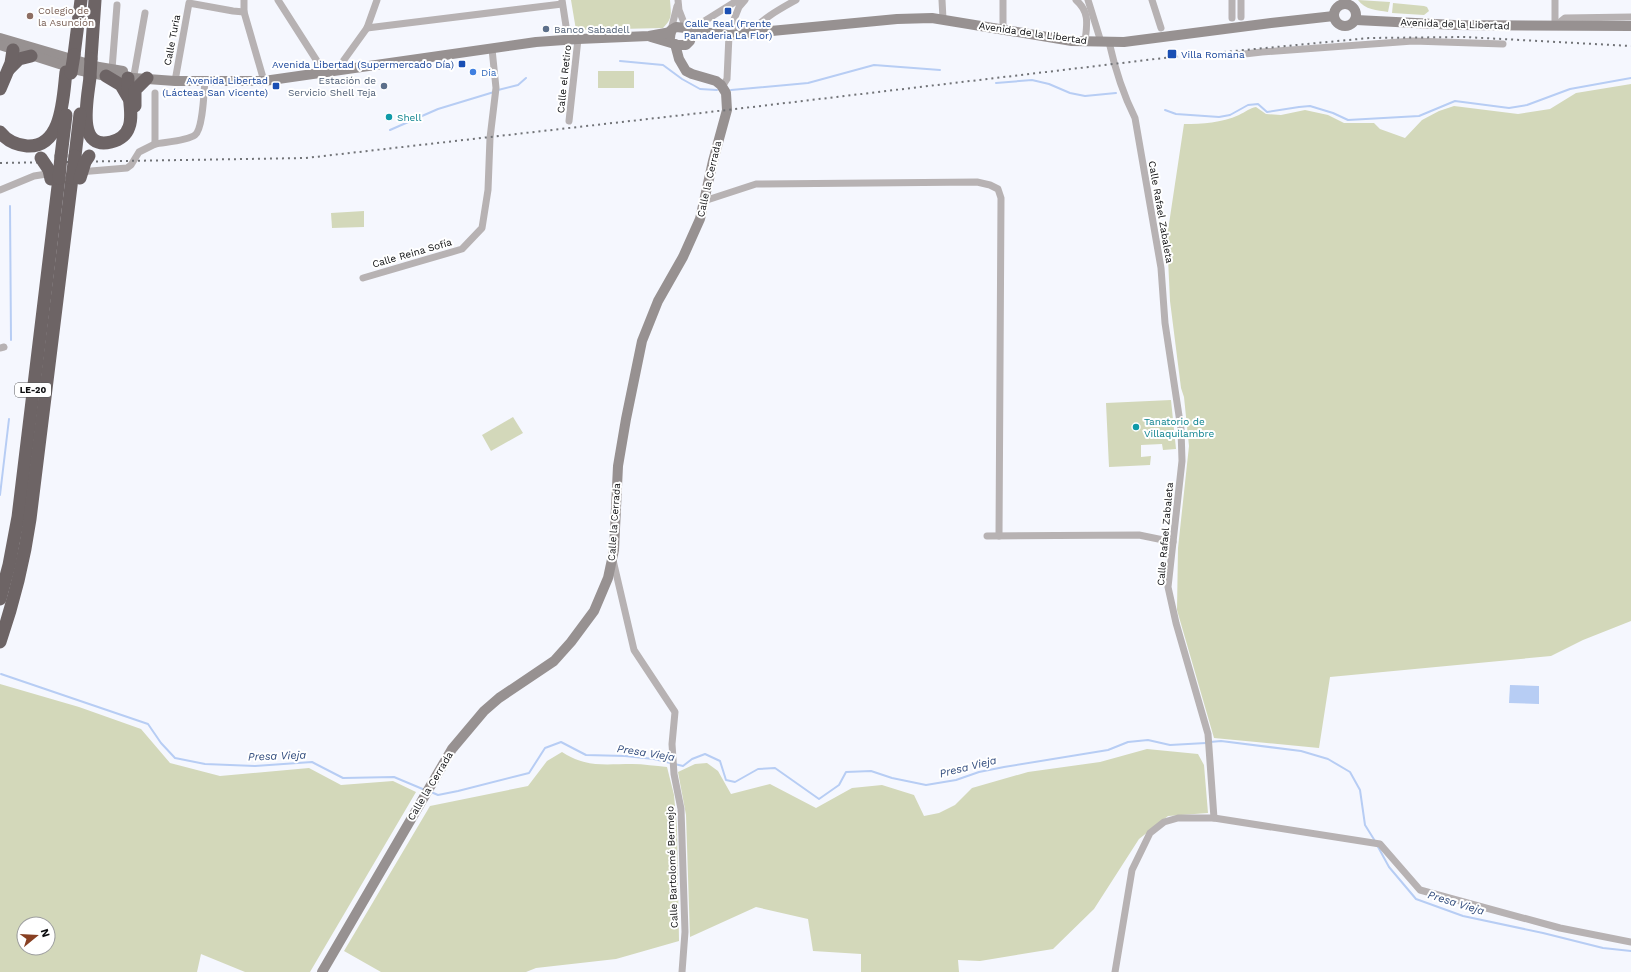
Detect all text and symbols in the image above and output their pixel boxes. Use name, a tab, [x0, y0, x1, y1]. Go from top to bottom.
place label: Colegio de la Asunción	[38, 5, 94, 28]
marker: Calle Real (Frente Panaderia La Flor)	[723, 6, 733, 16]
marker: Colegio de la Asunción	[25, 11, 35, 21]
street label: Calle Turia	[162, 13, 182, 66]
street label: Avenida de la Libertad	[1400, 17, 1510, 31]
place label: Calle Real (Frente Panaderia La Flor)	[684, 18, 772, 41]
street label: Avenida de la Libertad	[978, 20, 1088, 46]
marker: Banco Sabadell	[541, 24, 551, 34]
place label: Banco Sabadell	[554, 24, 629, 35]
street label: Calle el Retiro	[555, 44, 573, 114]
marker: Villa Romana	[1166, 48, 1178, 60]
place label: Villa Romana	[1181, 49, 1245, 60]
place label: Avenida Libertad (Supermercado Día)	[272, 59, 454, 70]
marker: Avenida Libertad (Supermercado Día)	[457, 59, 467, 69]
marker: Dia	[468, 67, 478, 77]
place label: Dia	[481, 67, 497, 78]
place label: Avenida Libertad (Lácteas San Vicente)	[162, 75, 268, 98]
place label: Estación de Servicio Shell Teja	[288, 75, 376, 98]
marker: Avenida Libertad (Lácteas San Vicente)	[271, 81, 281, 91]
marker: Estación de Servicio Shell Teja	[379, 81, 389, 91]
marker: Shell	[384, 112, 394, 122]
place label: Shell	[397, 112, 422, 123]
street label: Calle la Cerrada	[695, 139, 723, 218]
street label: Calle Rafael Zabaleta	[1147, 160, 1175, 264]
street label: Calle Reina Sofía	[371, 236, 453, 270]
road number: LE-20	[15, 383, 51, 397]
place label: Tanatorio de Villaquilambre	[1144, 416, 1214, 439]
marker: Tanatorio de Villaquilambre	[1131, 422, 1141, 432]
street label: Calle la Cerrada	[606, 482, 622, 561]
street label: Calle Rafael Zabaleta	[1155, 482, 1175, 586]
water label: Presa Vieja	[616, 742, 676, 764]
water label: Presa Vieja	[248, 748, 307, 764]
street label: Calle la Cerrada	[405, 749, 455, 822]
water label: Presa Vieja	[938, 754, 998, 780]
street label: Calle Bartolomé Bermejo	[664, 806, 680, 928]
water label: Presa Vieja	[1426, 888, 1486, 918]
north arrow	[16, 916, 56, 956]
text: N	[38, 927, 52, 939]

